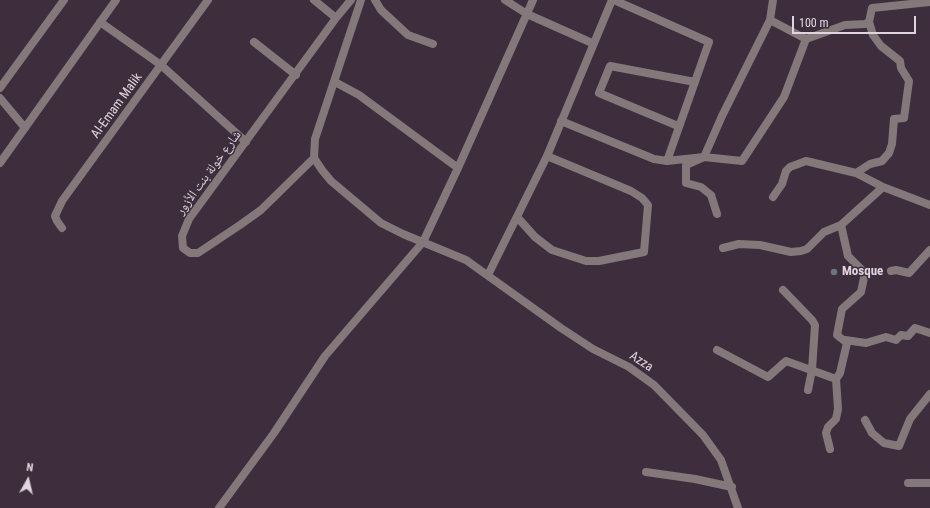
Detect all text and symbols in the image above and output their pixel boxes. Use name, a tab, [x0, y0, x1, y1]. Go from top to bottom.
scale bar	[794, 8, 918, 34]
text: 100 m	[799, 16, 829, 30]
street label: Al-Emam Malik	[88, 70, 146, 142]
street label: شارع خولة بنت الأزور	[173, 128, 245, 218]
place label: Mosque	[842, 264, 883, 280]
marker: Mosque	[829, 267, 839, 277]
street label: Azza	[626, 349, 656, 375]
north arrow	[8, 460, 48, 500]
text: N	[25, 461, 34, 475]

